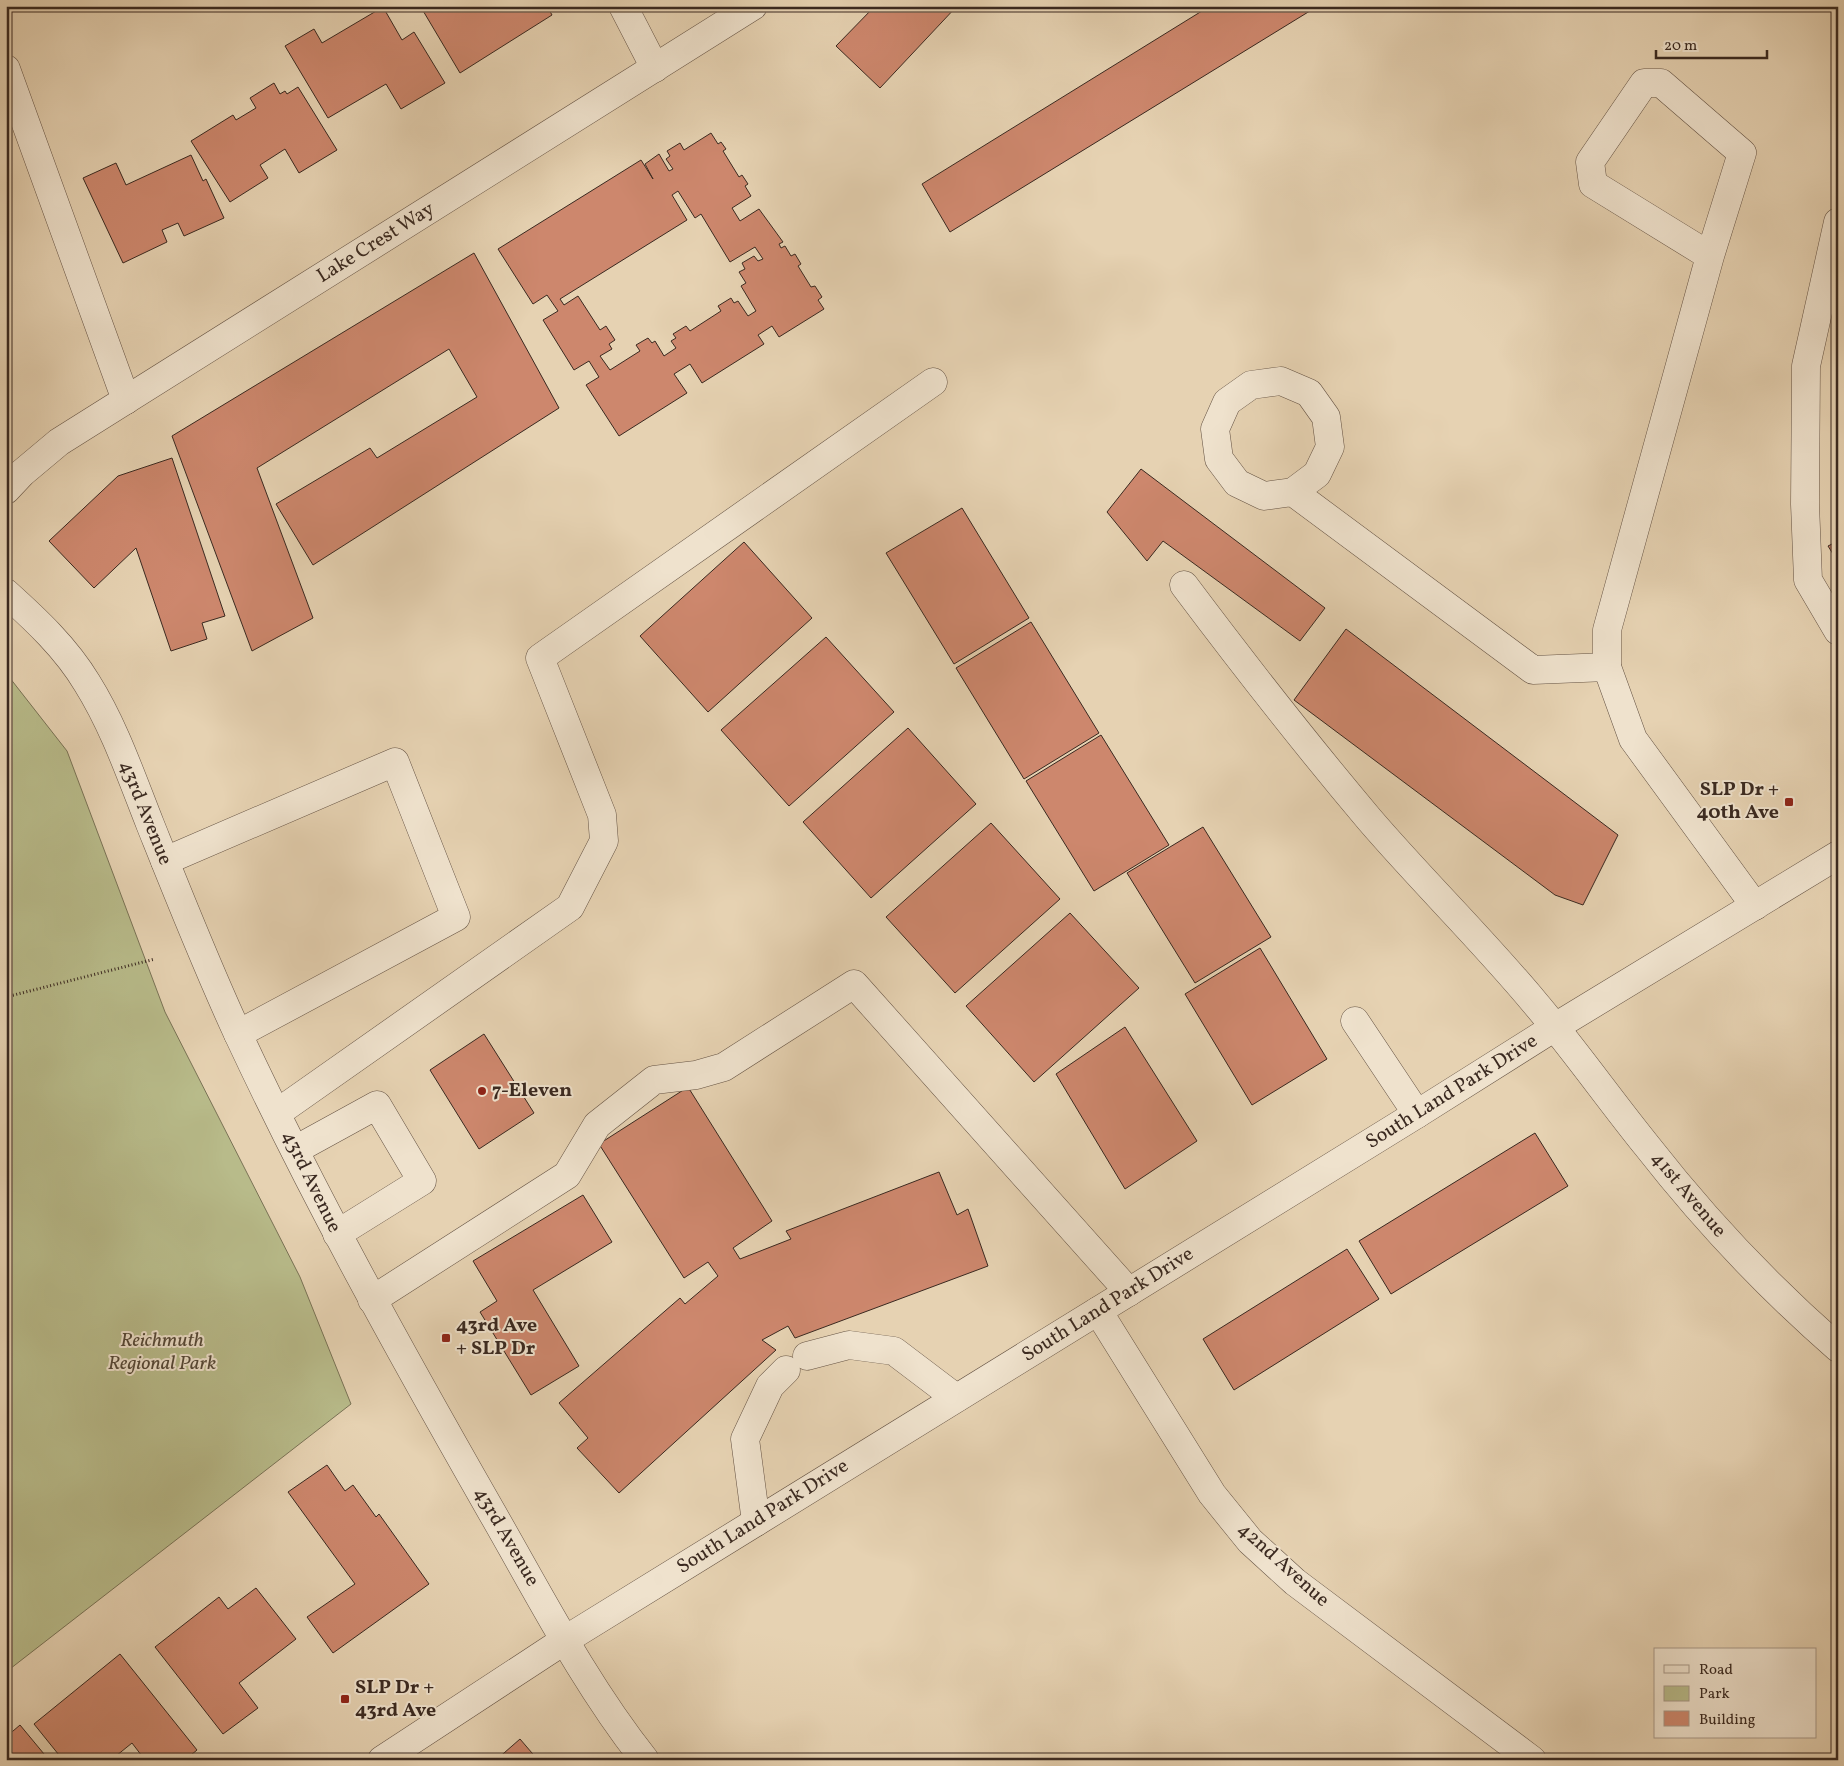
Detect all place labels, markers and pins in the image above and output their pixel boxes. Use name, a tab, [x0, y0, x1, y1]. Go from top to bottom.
place label: SLP Dr + 40th Ave	[1696, 776, 1779, 827]
marker: SLP Dr + 40th Ave	[1783, 796, 1795, 808]
place label: 7-Eleven	[492, 1077, 572, 1105]
marker: 7-Eleven	[476, 1085, 488, 1097]
place label: 43rd Ave + SLP Dr	[456, 1312, 537, 1363]
marker: 43rd Ave + SLP Dr	[440, 1332, 452, 1344]
place label: SLP Dr + 43rd Ave	[355, 1674, 436, 1725]
marker: SLP Dr + 43rd Ave	[339, 1693, 351, 1705]

